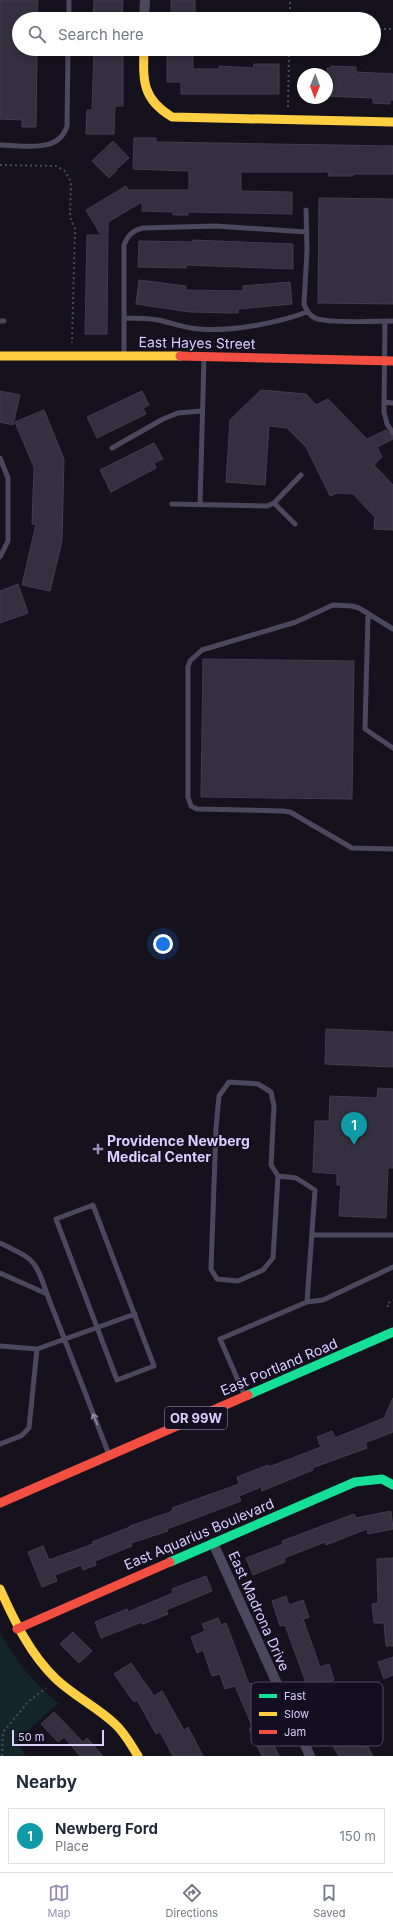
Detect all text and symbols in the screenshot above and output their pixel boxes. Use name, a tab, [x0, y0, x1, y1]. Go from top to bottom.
search box	[12, 12, 381, 56]
icon: search	[26, 23, 48, 45]
text: Search here	[58, 25, 144, 44]
north arrow	[297, 68, 333, 104]
street label: East Hayes Street	[138, 333, 256, 352]
your location	[153, 934, 173, 954]
pin: 1	[341, 1112, 367, 1145]
place label: Providence Newberg Medical Center	[107, 1132, 250, 1165]
marker: Providence Newberg Medical Center	[92, 1143, 104, 1155]
street label: East Portland Road	[218, 1334, 340, 1399]
road number: OR 99W	[165, 1407, 227, 1429]
one-way arrow	[91, 1414, 99, 1426]
street label: East Aquarius Boulevard	[121, 1494, 276, 1573]
street label: East Madrona Drive	[225, 1548, 294, 1673]
legend	[251, 1682, 383, 1746]
text: Fast	[284, 1689, 306, 1703]
text: Slow	[284, 1707, 309, 1721]
text: Jam	[284, 1725, 306, 1739]
scale bar	[12, 1728, 104, 1747]
text: 50 m	[18, 1730, 44, 1744]
text: Nearby	[16, 1772, 77, 1792]
text: Newberg Ford	[55, 1819, 158, 1838]
text: 1	[27, 1828, 33, 1844]
text: 150 m	[340, 1828, 376, 1844]
text: Place	[55, 1838, 89, 1854]
tab: Map	[48, 1882, 70, 1920]
tab: Directions	[166, 1882, 218, 1920]
tab: Saved	[313, 1882, 345, 1920]

